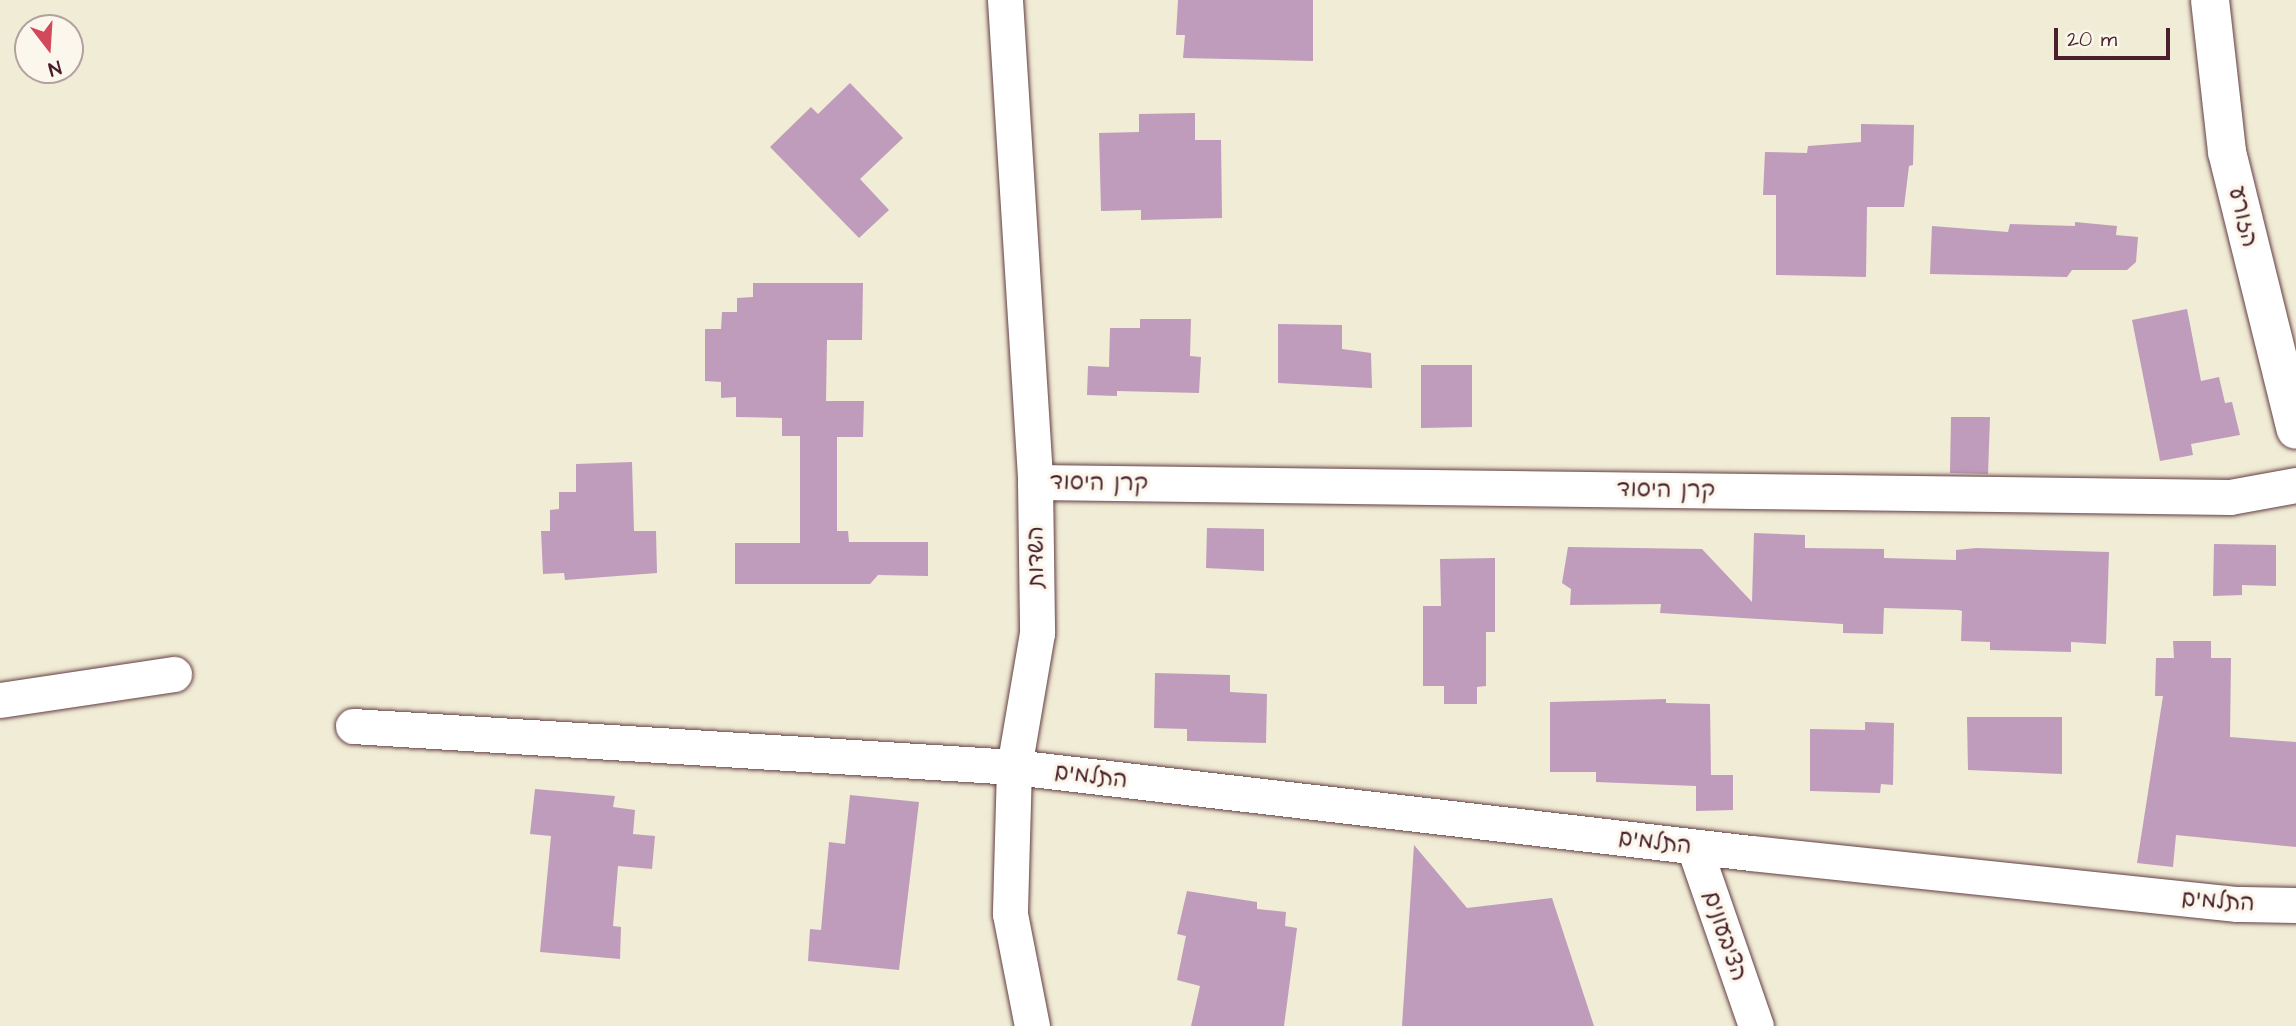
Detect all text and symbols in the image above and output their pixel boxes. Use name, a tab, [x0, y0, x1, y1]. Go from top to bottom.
north arrow	[14, 14, 84, 84]
scale bar	[2058, 14, 2174, 58]
text: 20 m	[2067, 25, 2117, 54]
text: N	[45, 53, 64, 82]
street label: הזורע	[2222, 184, 2264, 250]
street label: קרן היסוד	[1049, 468, 1149, 498]
street label: קרן היסוד	[1616, 475, 1716, 505]
street label: השדות	[1022, 526, 1050, 588]
street label: התלמים	[1053, 758, 1129, 794]
street label: התלמים	[1617, 824, 1693, 860]
street label: התלמים	[2180, 885, 2256, 917]
street label: הציבעונים	[1697, 887, 1753, 985]

